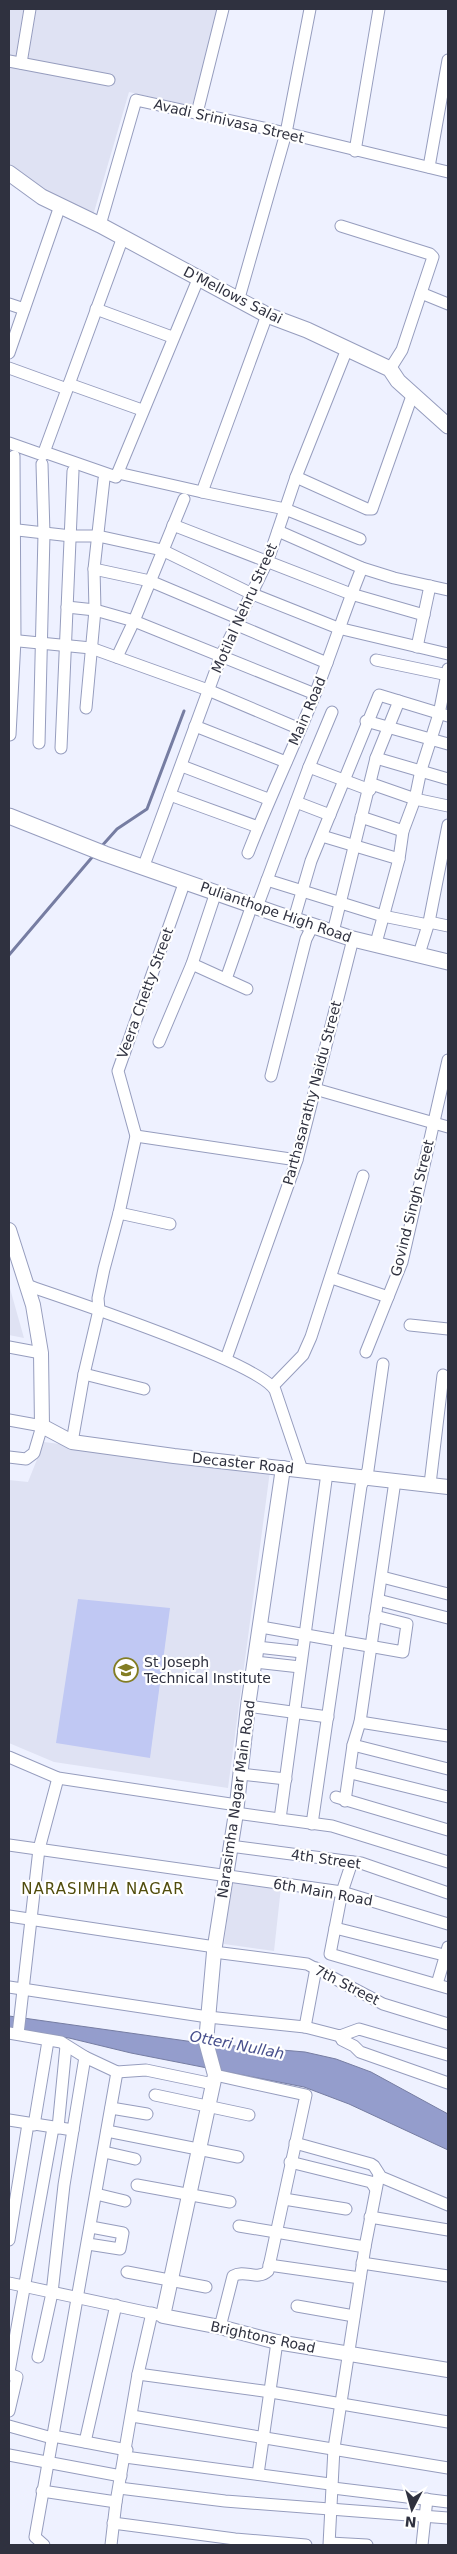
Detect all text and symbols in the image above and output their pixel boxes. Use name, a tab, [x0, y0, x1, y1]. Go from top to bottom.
street label: Avadi Srinivasa Street	[152, 96, 306, 146]
street label: D'Mellows Salai	[181, 263, 285, 327]
street label: Motilal Nehru Street	[208, 540, 280, 675]
street label: Main Road	[285, 674, 329, 748]
street label: Pulianthope High Road	[198, 879, 354, 945]
street label: Veera Chetty Street	[114, 925, 176, 1061]
street label: Parthasarathy Naidu Street	[280, 999, 344, 1187]
street label: Govind Singh Street	[387, 1138, 437, 1278]
street label: Decaster Road	[191, 1450, 295, 1476]
place label: St Joseph Technical Institute	[143, 1654, 271, 1686]
school or university icon: St Joseph Technical Institute	[113, 1657, 139, 1683]
street label: Narasimha Nagar Main Road	[214, 1699, 258, 1899]
street label: 4th Street	[290, 1846, 362, 1872]
street label: 6th Main Road	[272, 1875, 374, 1909]
district label: NARASIMHA NAGAR	[21, 1880, 185, 1898]
street label: 7th Street	[312, 1962, 382, 2008]
water label: Otteri Nullah	[188, 2027, 286, 2063]
street label: Brightons Road	[209, 2318, 317, 2356]
north arrow	[387, 2484, 437, 2534]
text: N	[404, 2513, 417, 2530]

